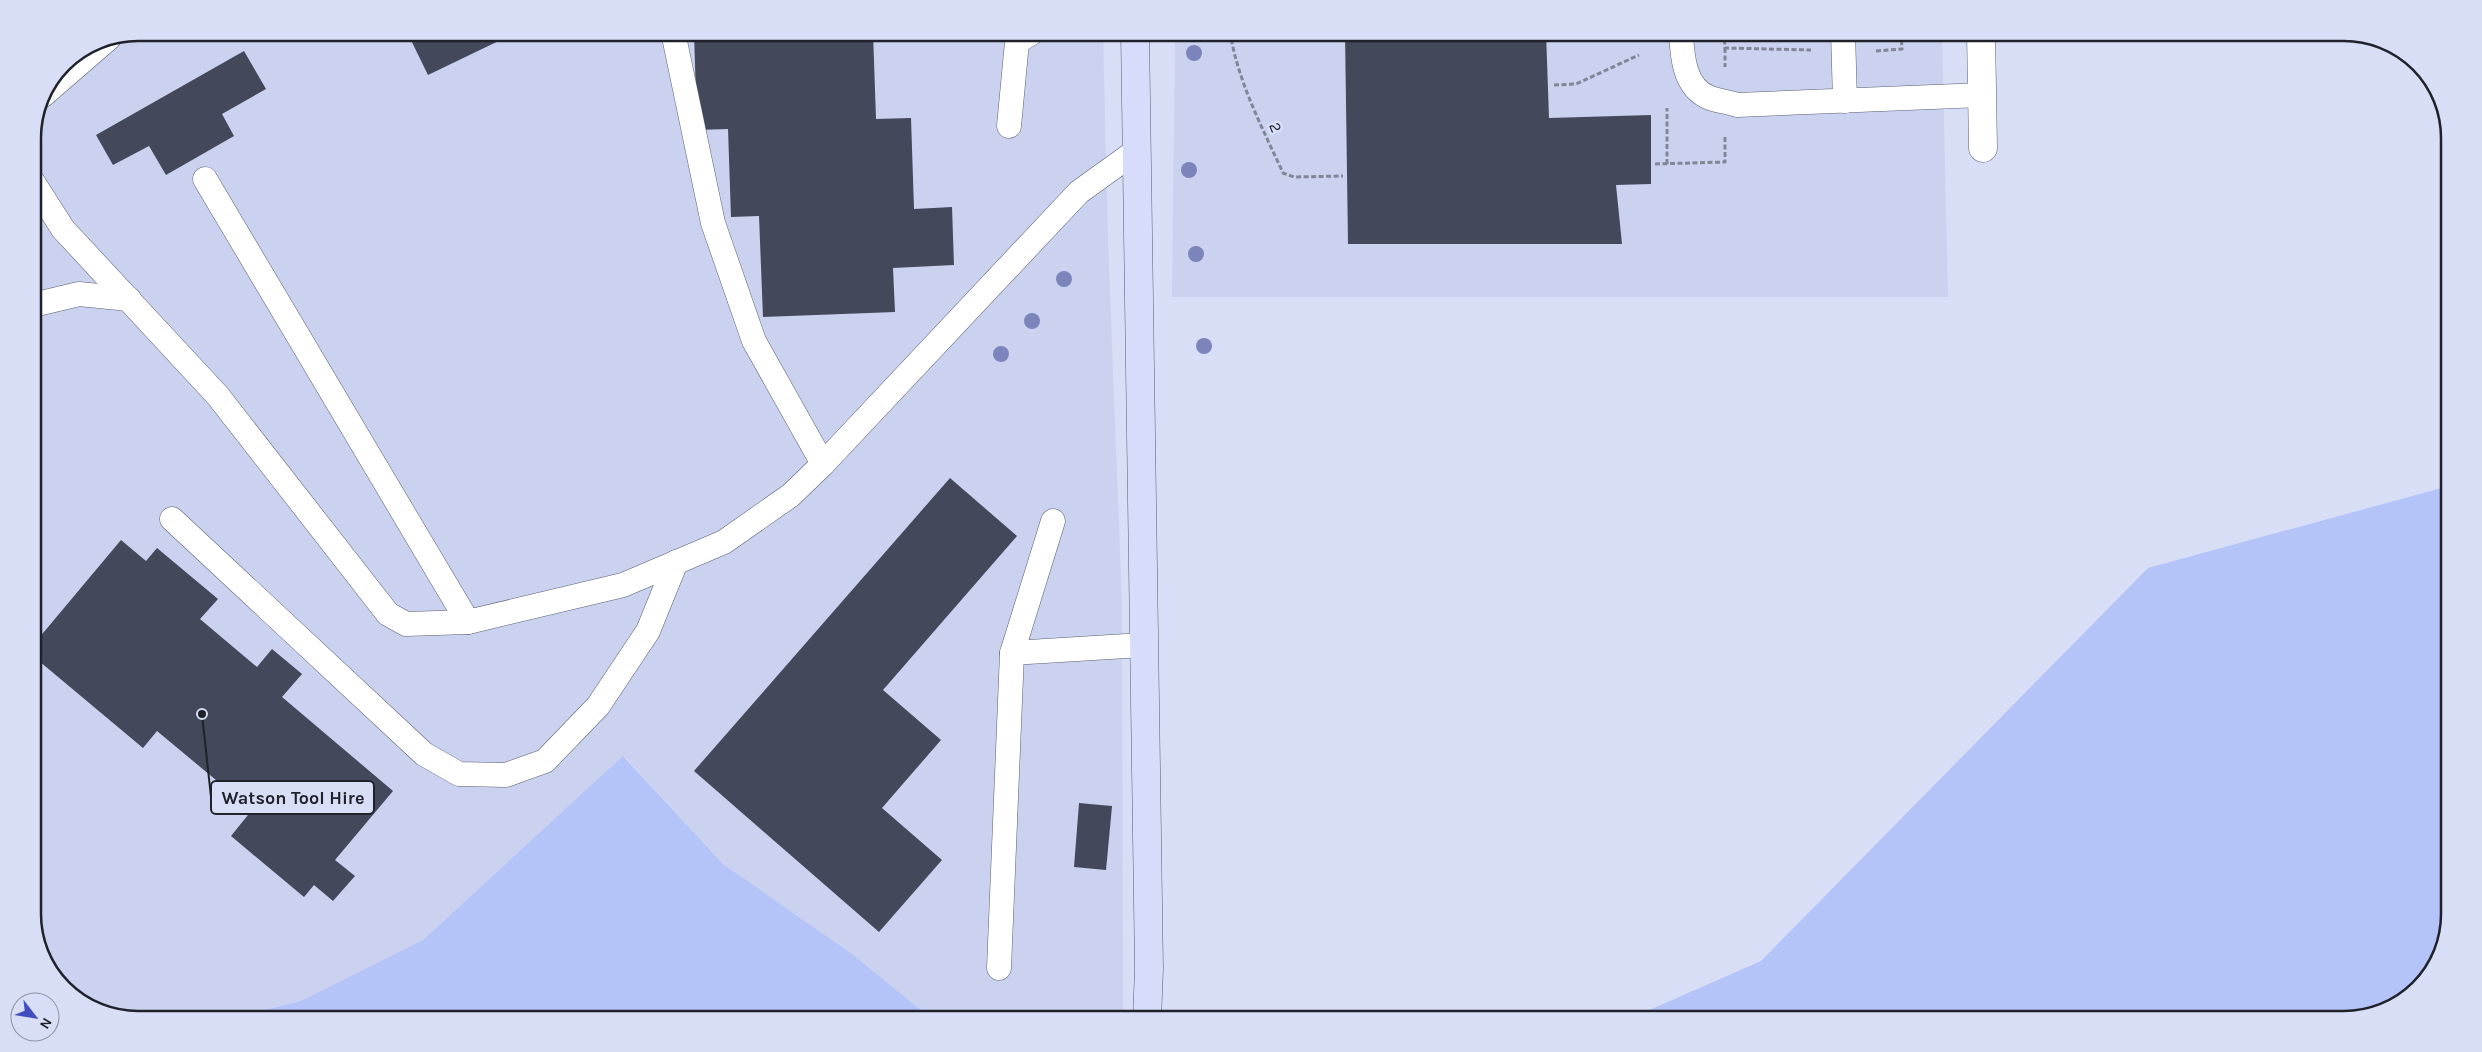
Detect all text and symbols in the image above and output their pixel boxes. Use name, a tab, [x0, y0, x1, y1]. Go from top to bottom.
street label: 2	[1265, 119, 1286, 135]
callout: Watson Tool Hire	[211, 781, 374, 814]
text: Watson Tool Hire	[222, 787, 364, 809]
north arrow	[10, 992, 60, 1042]
text: N	[36, 1015, 56, 1032]

